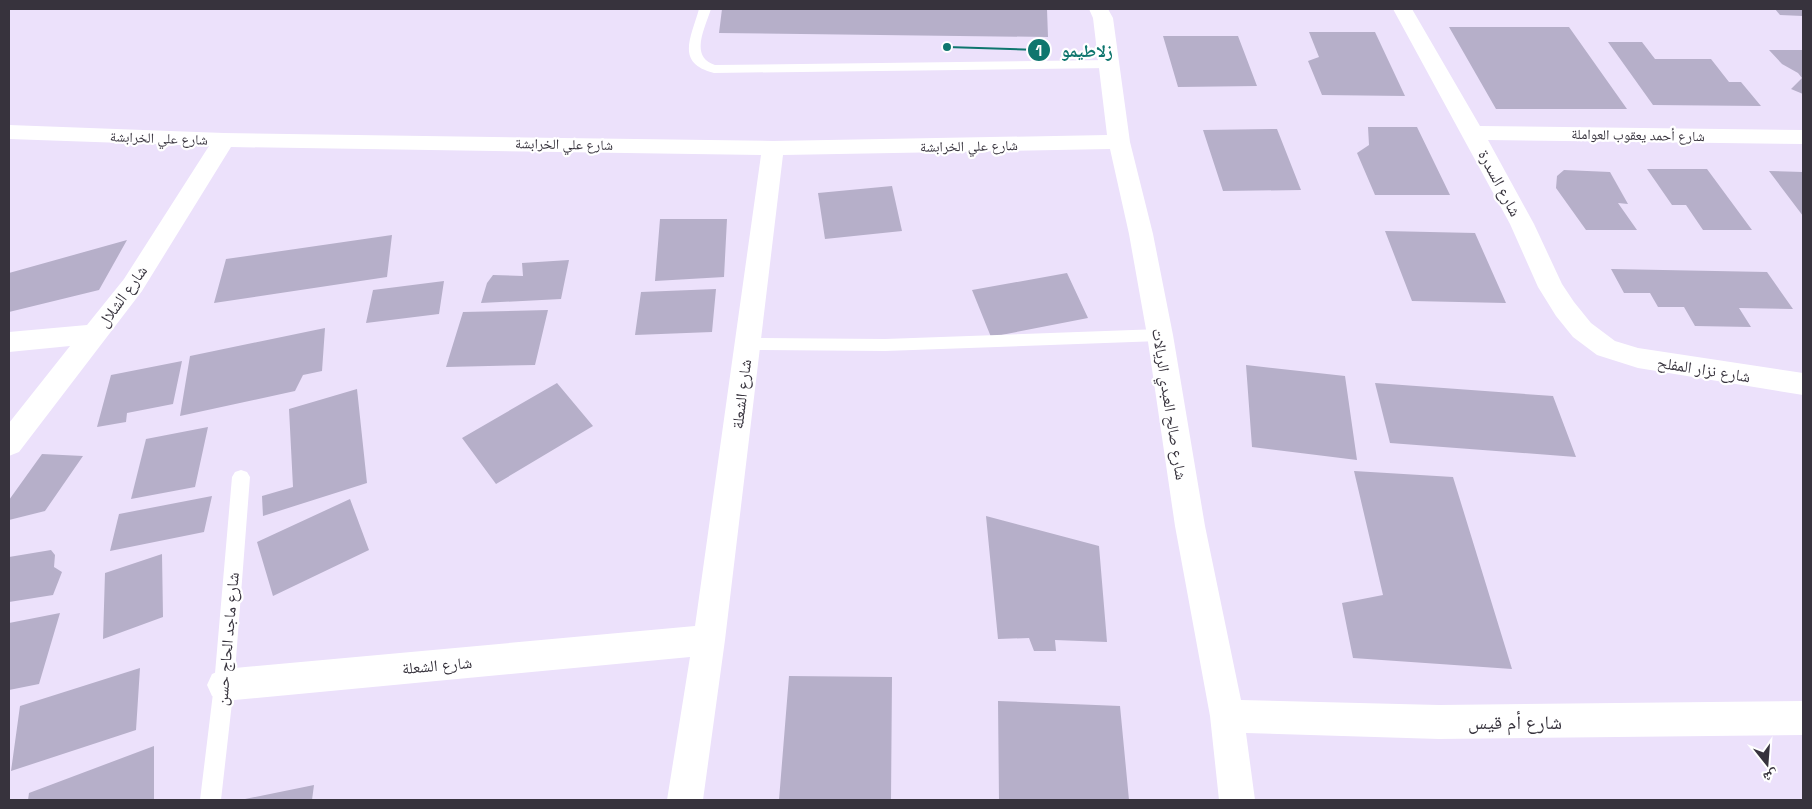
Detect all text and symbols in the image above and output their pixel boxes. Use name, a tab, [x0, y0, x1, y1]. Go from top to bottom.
callout: زلاطيمو	[1026, 34, 1123, 67]
text: زلاطيمو	[1061, 39, 1113, 62]
text: 1	[1036, 41, 1042, 60]
street label: شارع أحمد يعقوب العواملة	[1571, 125, 1705, 146]
street label: شارع علي الخرابشة	[110, 127, 208, 151]
street label: شارع علي الخرابشة	[515, 134, 613, 156]
street label: شارع علي الخرابشة	[920, 136, 1018, 158]
street label: شارع السدرة	[1473, 146, 1526, 220]
street label: شارع الشلال	[93, 261, 152, 331]
street label: شارع صالح العبدي الريالات	[1145, 327, 1192, 482]
street label: شارع نزار المفلح	[1656, 352, 1752, 387]
street label: شارع الشعلة	[727, 358, 756, 430]
street label: شارع ماجد الحاج حسن	[211, 571, 244, 707]
street label: شارع الشعلة	[401, 652, 473, 679]
street label: شارع أم قيس	[1468, 710, 1562, 736]
north arrow	[1742, 739, 1792, 789]
text: ش	[1761, 766, 1781, 787]

